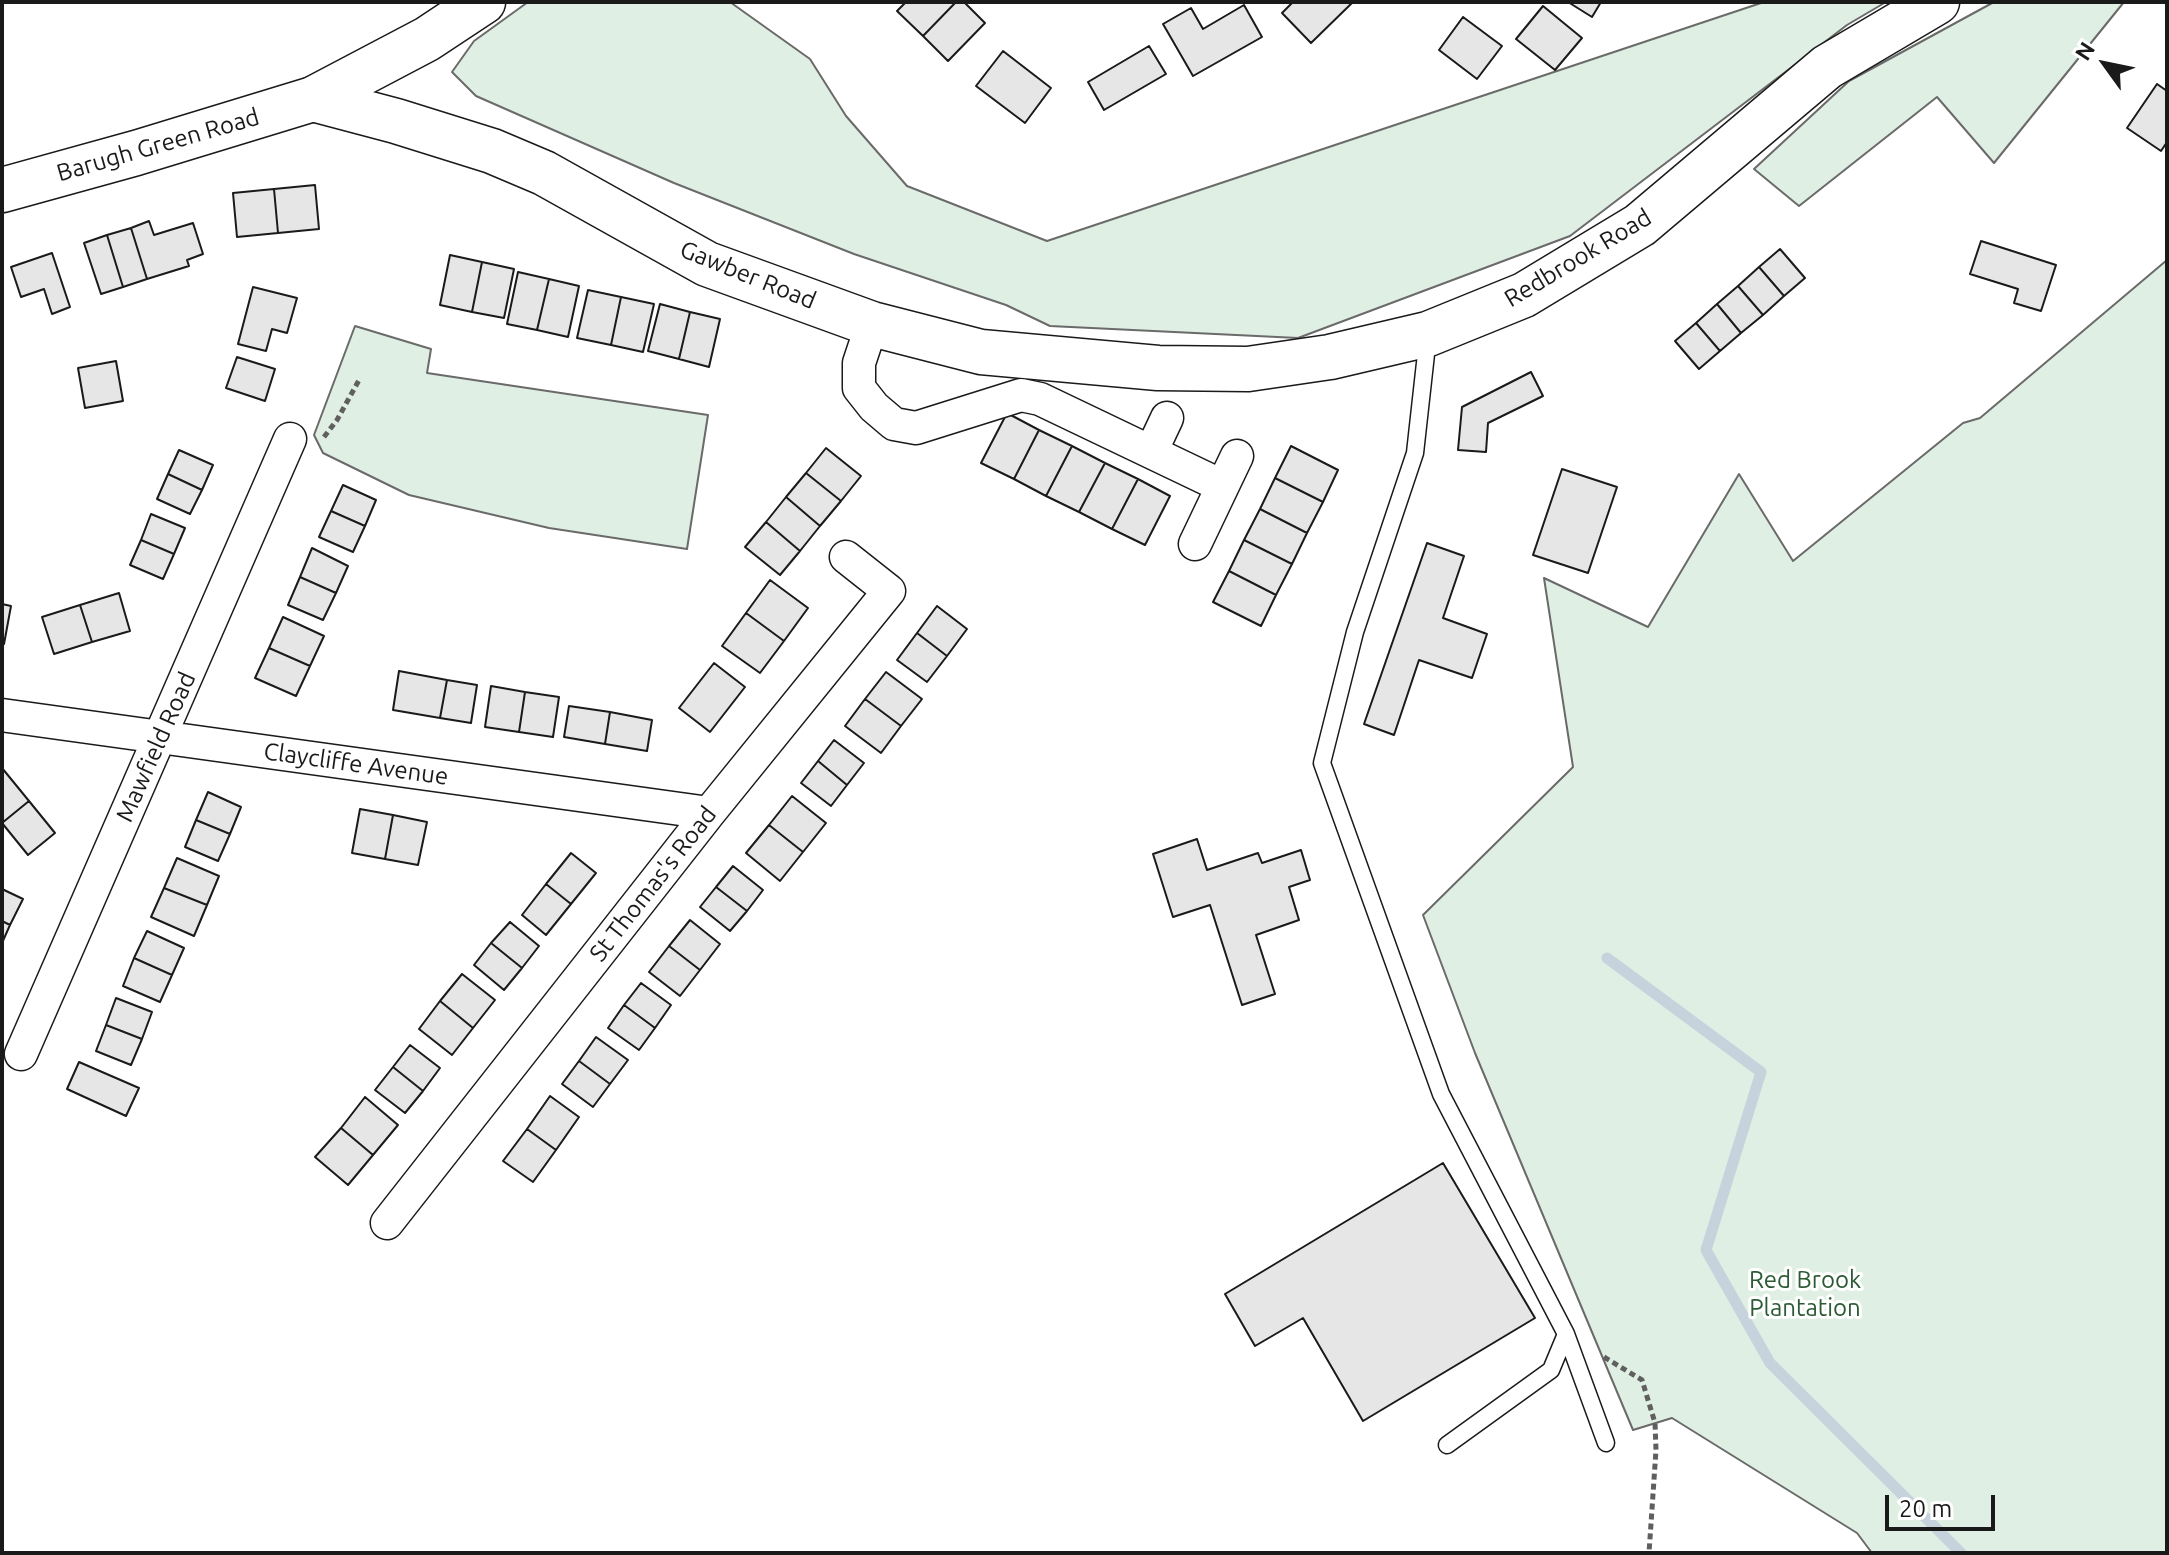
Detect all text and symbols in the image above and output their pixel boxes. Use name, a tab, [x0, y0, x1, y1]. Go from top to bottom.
north arrow	[2065, 24, 2145, 104]
text: N	[2069, 37, 2099, 64]
street label: Barugh Green Road	[53, 102, 263, 188]
street label: Redbrook Road	[1499, 203, 1657, 313]
street label: Gawber Road	[676, 235, 820, 315]
street label: Mawfield Road	[110, 668, 202, 826]
street label: Claycliffe Avenue	[262, 737, 450, 791]
street label: St Thomas's Road	[584, 801, 722, 967]
park label: Red Brook Plantation	[1749, 1266, 1861, 1322]
scale bar	[1889, 1479, 1999, 1529]
text: 20 m	[1899, 1495, 1952, 1522]

